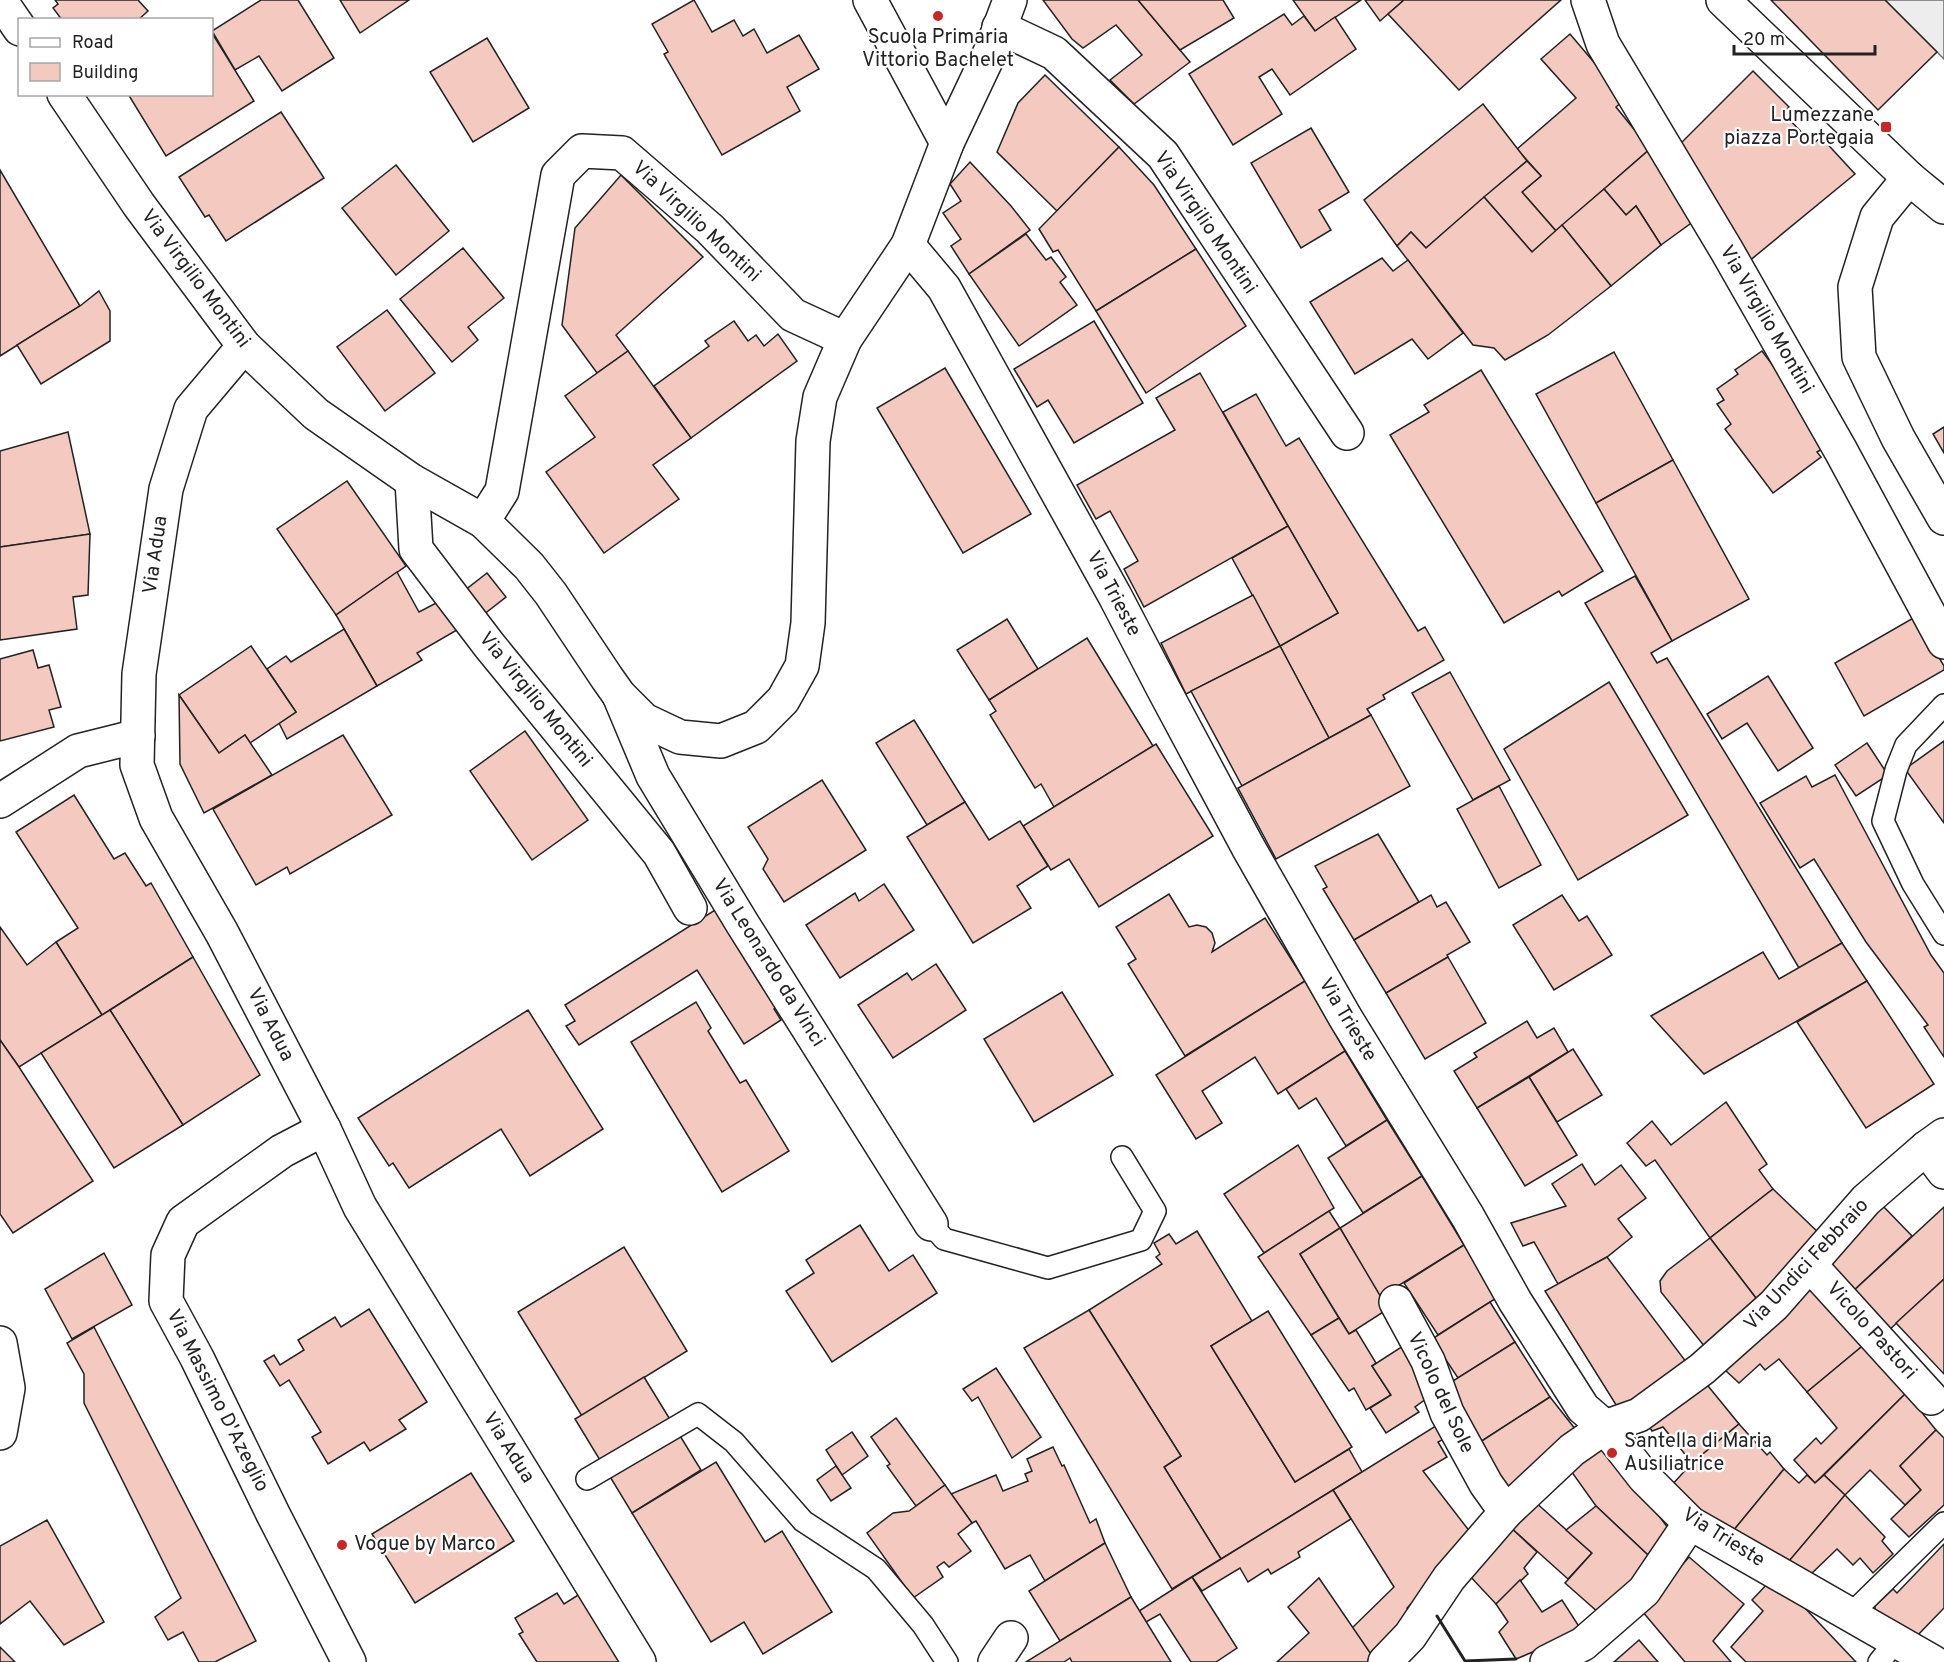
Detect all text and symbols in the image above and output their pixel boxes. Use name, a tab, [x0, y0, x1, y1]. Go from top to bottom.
marker: Scuola Primaria Vittorio Bachelet	[931, 9, 945, 23]
legend	[18, 18, 213, 96]
scale bar	[1734, 18, 1875, 56]
place label: Scuola Primaria Vittorio Bachelet	[862, 25, 1014, 74]
text: 20 m	[1743, 29, 1785, 52]
text: Road	[72, 32, 114, 55]
text: Building	[72, 62, 138, 85]
place label: Lumezzane piazza Portegaia	[1724, 103, 1874, 152]
marker: Lumezzane piazza Portegaia	[1879, 120, 1893, 134]
street label: Via Virgilio Montini	[1147, 146, 1263, 300]
street label: Via Virgilio Montini	[626, 155, 766, 289]
street label: Via Virgilio Montini	[134, 204, 256, 354]
street label: Via Virgilio Montini	[1713, 241, 1819, 399]
street label: Via Adua	[138, 514, 174, 596]
street label: Via Trieste	[1080, 547, 1146, 641]
street label: Via Virgilio Montini	[472, 627, 598, 773]
street label: Via Leonardo da Vinci	[706, 874, 830, 1052]
street label: Via Trieste	[1312, 973, 1382, 1067]
street label: Via Adua	[240, 984, 300, 1066]
street label: Via Undici Febbraio	[1739, 1193, 1875, 1337]
street label: Vicolo Pastori	[1820, 1276, 1922, 1386]
street label: Via Massimo D'Azeglio	[160, 1305, 274, 1497]
street label: Vicolo del Sole	[1400, 1328, 1480, 1458]
street label: Via Adua	[476, 1408, 540, 1488]
place label: Santella di Maria Ausiliatrice	[1624, 1429, 1772, 1478]
marker: Santella di Maria Ausiliatrice	[1605, 1446, 1619, 1460]
street label: Via Trieste	[1677, 1502, 1769, 1574]
place label: Vogue by Marco	[354, 1532, 496, 1558]
marker: Vogue by Marco	[335, 1538, 349, 1552]

